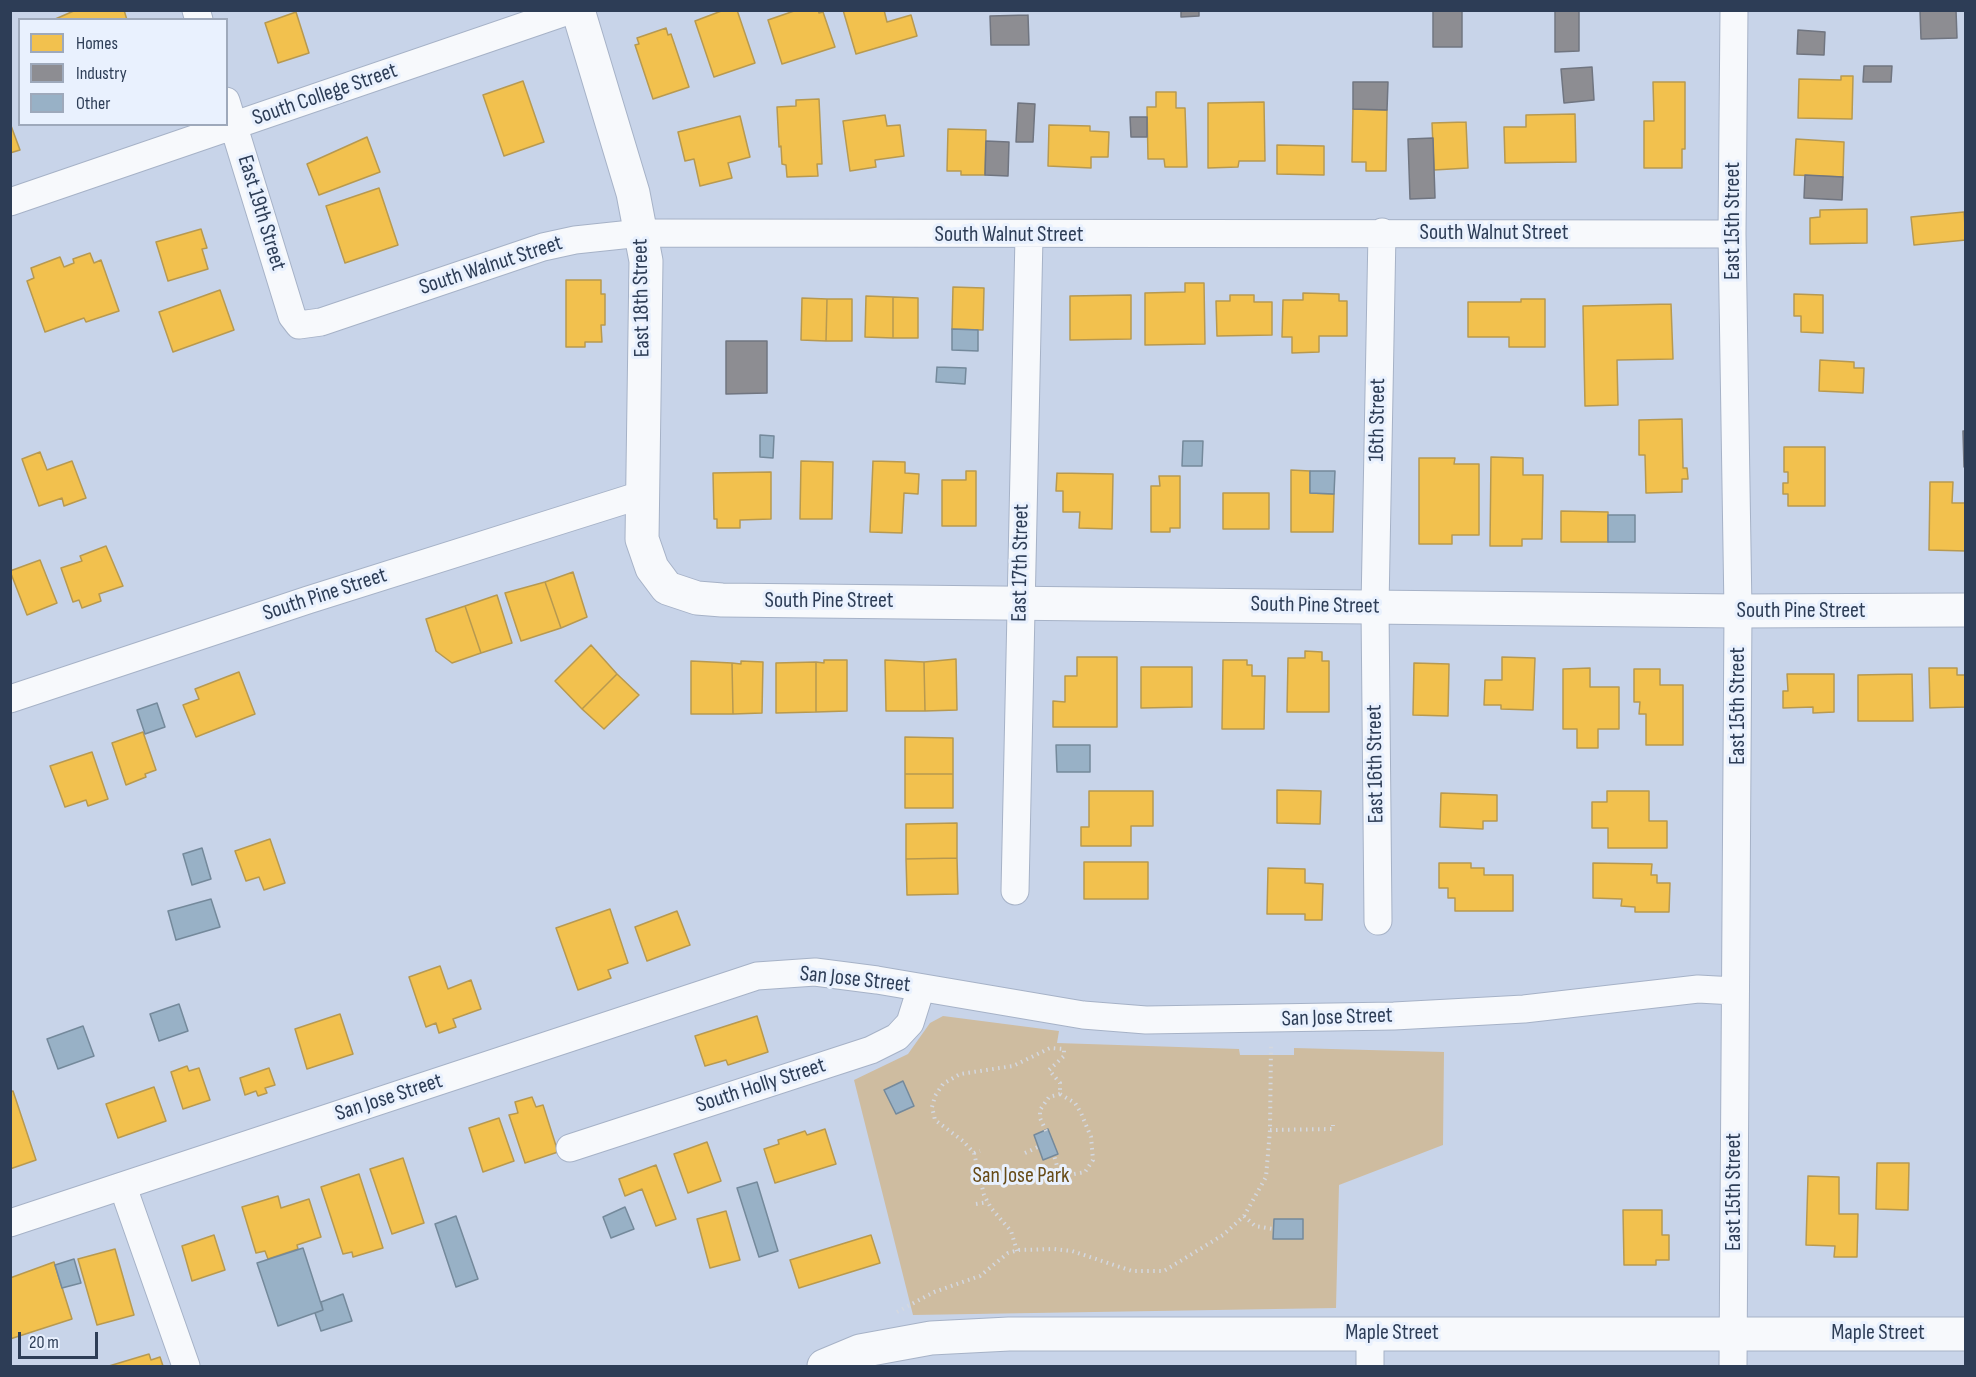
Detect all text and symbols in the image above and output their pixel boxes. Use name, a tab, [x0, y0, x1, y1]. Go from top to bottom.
legend	[18, 18, 228, 126]
text: Homes	[76, 33, 118, 54]
street label: South College Street	[249, 58, 401, 132]
text: Industry	[76, 63, 127, 84]
text: Other	[76, 93, 110, 114]
street label: East 19th Street	[231, 152, 291, 274]
street label: East 15th Street	[1720, 162, 1746, 280]
street label: South Walnut Street	[1420, 220, 1568, 246]
street label: South Walnut Street	[935, 222, 1083, 248]
street label: South Walnut Street	[416, 230, 566, 302]
street label: East 18th Street	[628, 238, 656, 358]
street label: 16th Street	[1364, 378, 1392, 462]
street label: East 17th Street	[1007, 504, 1035, 622]
street label: South Pine Street	[260, 563, 390, 627]
street label: South Pine Street	[765, 588, 893, 614]
street label: South Pine Street	[1250, 592, 1380, 620]
street label: South Pine Street	[1737, 598, 1865, 624]
street label: East 15th Street	[1725, 647, 1751, 765]
street label: East 16th Street	[1362, 704, 1390, 824]
street label: San Jose Street	[798, 961, 912, 999]
street label: San Jose Street	[1281, 1003, 1393, 1033]
street label: South Holly Street	[693, 1053, 829, 1119]
street label: San Jose Street	[332, 1068, 446, 1128]
street label: East 15th Street	[1721, 1133, 1747, 1251]
park label: San Jose Park	[973, 1163, 1069, 1189]
scale bar	[21, 1320, 100, 1358]
street label: Maple Street	[1345, 1320, 1439, 1346]
street label: Maple Street	[1831, 1320, 1925, 1346]
text: 20 m	[29, 1332, 59, 1353]

